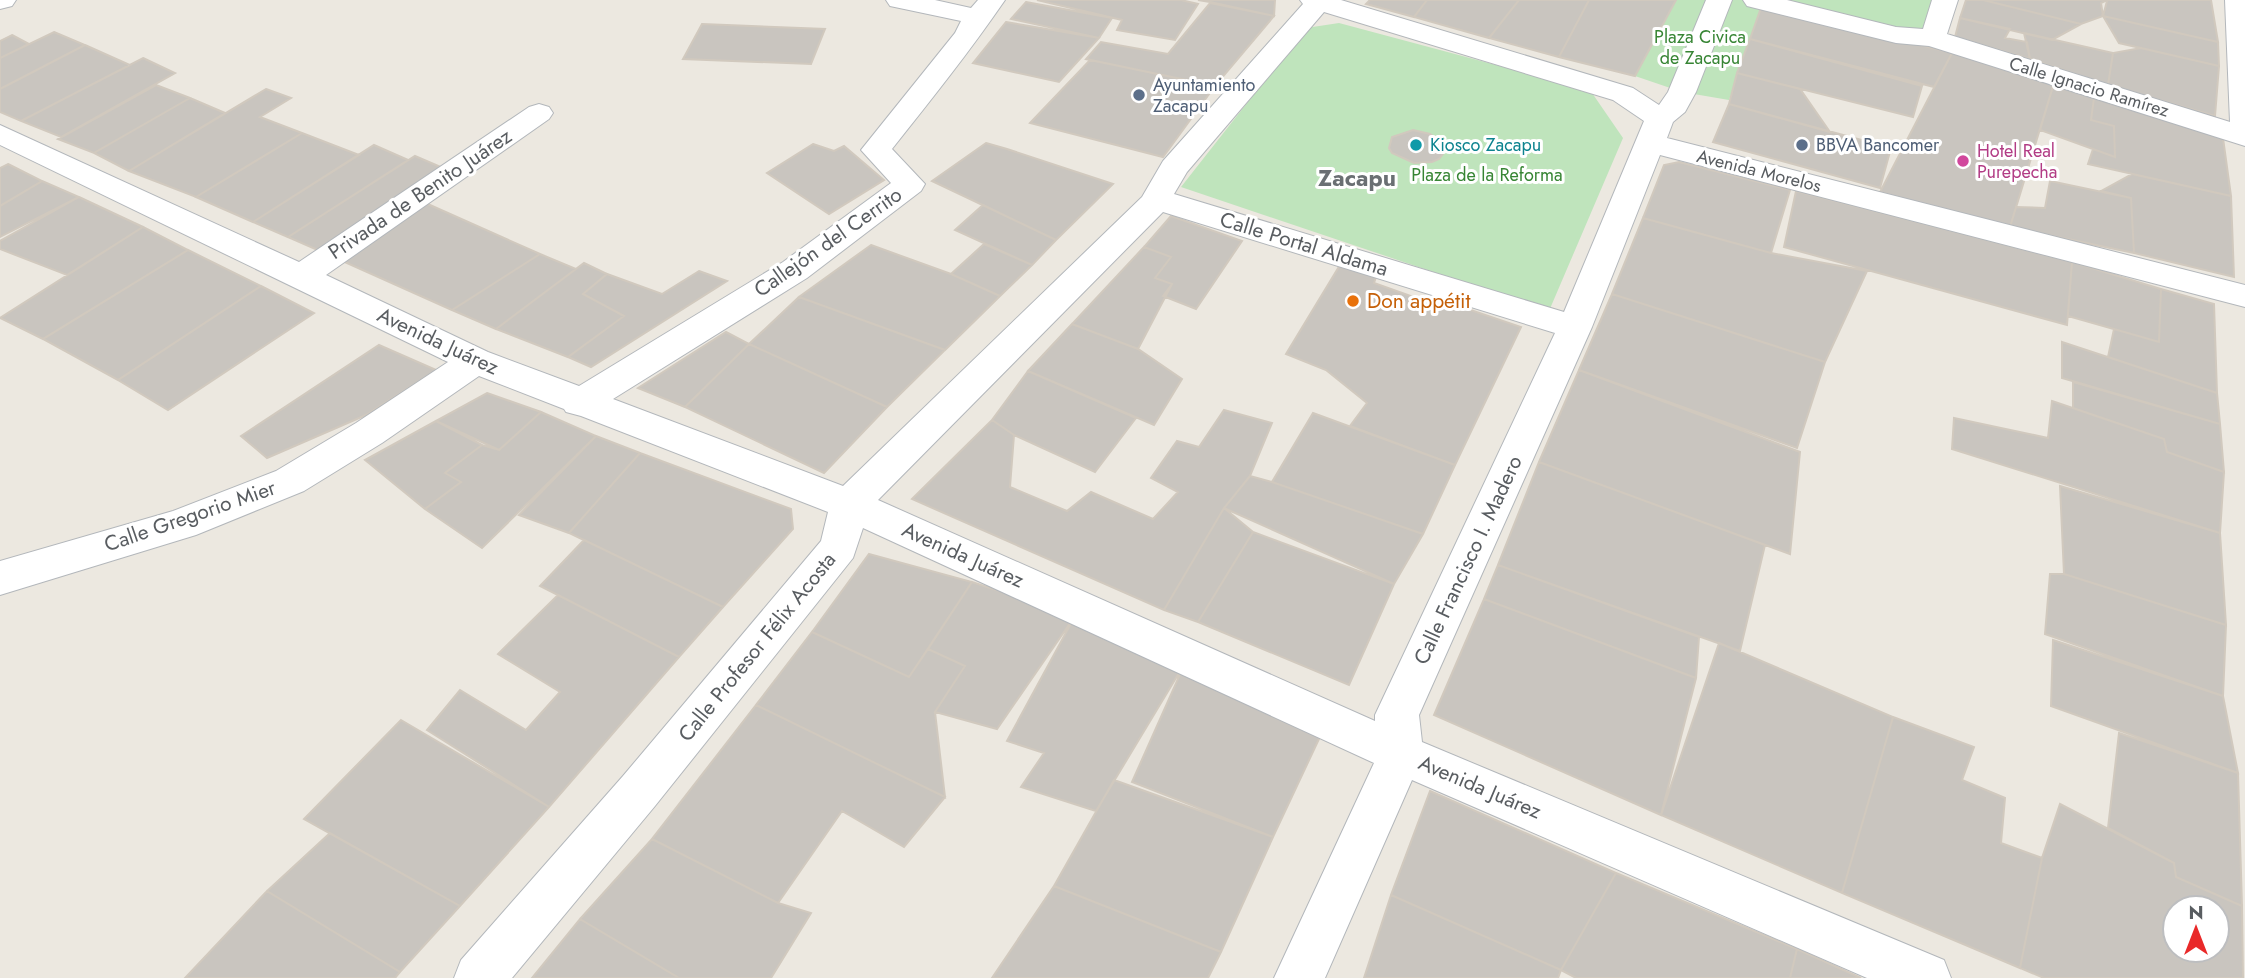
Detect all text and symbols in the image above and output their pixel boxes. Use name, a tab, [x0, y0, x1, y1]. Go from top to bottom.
park label: Plaza Civica de Zacapu	[1654, 24, 1746, 71]
street label: Calle Ignacio Ramírez	[2006, 50, 2173, 124]
place label: Ayuntamiento Zacapu	[1153, 72, 1256, 119]
marker: Ayuntamiento Zacapu	[1131, 87, 1147, 103]
street label: Privada de Benito Juárez	[322, 121, 518, 267]
place label: Kiosco Zacapu	[1430, 132, 1541, 158]
place label: BBVA Bancomer	[1816, 132, 1940, 158]
marker: Kiosco Zacapu	[1408, 137, 1424, 153]
marker: BBVA Bancomer	[1794, 137, 1810, 153]
place label: Hotel Real Purepecha	[1977, 138, 2057, 185]
street label: Avenida Morelos	[1694, 143, 1824, 199]
marker: Hotel Real Purepecha	[1955, 153, 1971, 169]
district label: Zacapu	[1318, 161, 1396, 195]
park label: Plaza de la Reforma	[1411, 162, 1563, 188]
street label: Callejón del Cerrito	[748, 180, 908, 304]
street label: Calle Portal Aldama	[1216, 204, 1392, 284]
place label: Don appétit	[1367, 286, 1470, 316]
marker: Don appétit	[1345, 293, 1361, 309]
street label: Avenida Juárez	[372, 300, 504, 382]
street label: Calle Francisco I. Madero	[1406, 451, 1530, 669]
street label: Calle Gregorio Mier	[100, 472, 281, 559]
street label: Avenida Juárez	[897, 515, 1029, 595]
street label: Calle Profesor Félix Acosta	[671, 546, 843, 748]
street label: Avenida Juárez	[1414, 748, 1546, 826]
north arrow	[2161, 894, 2231, 964]
text: N	[2188, 899, 2204, 926]

